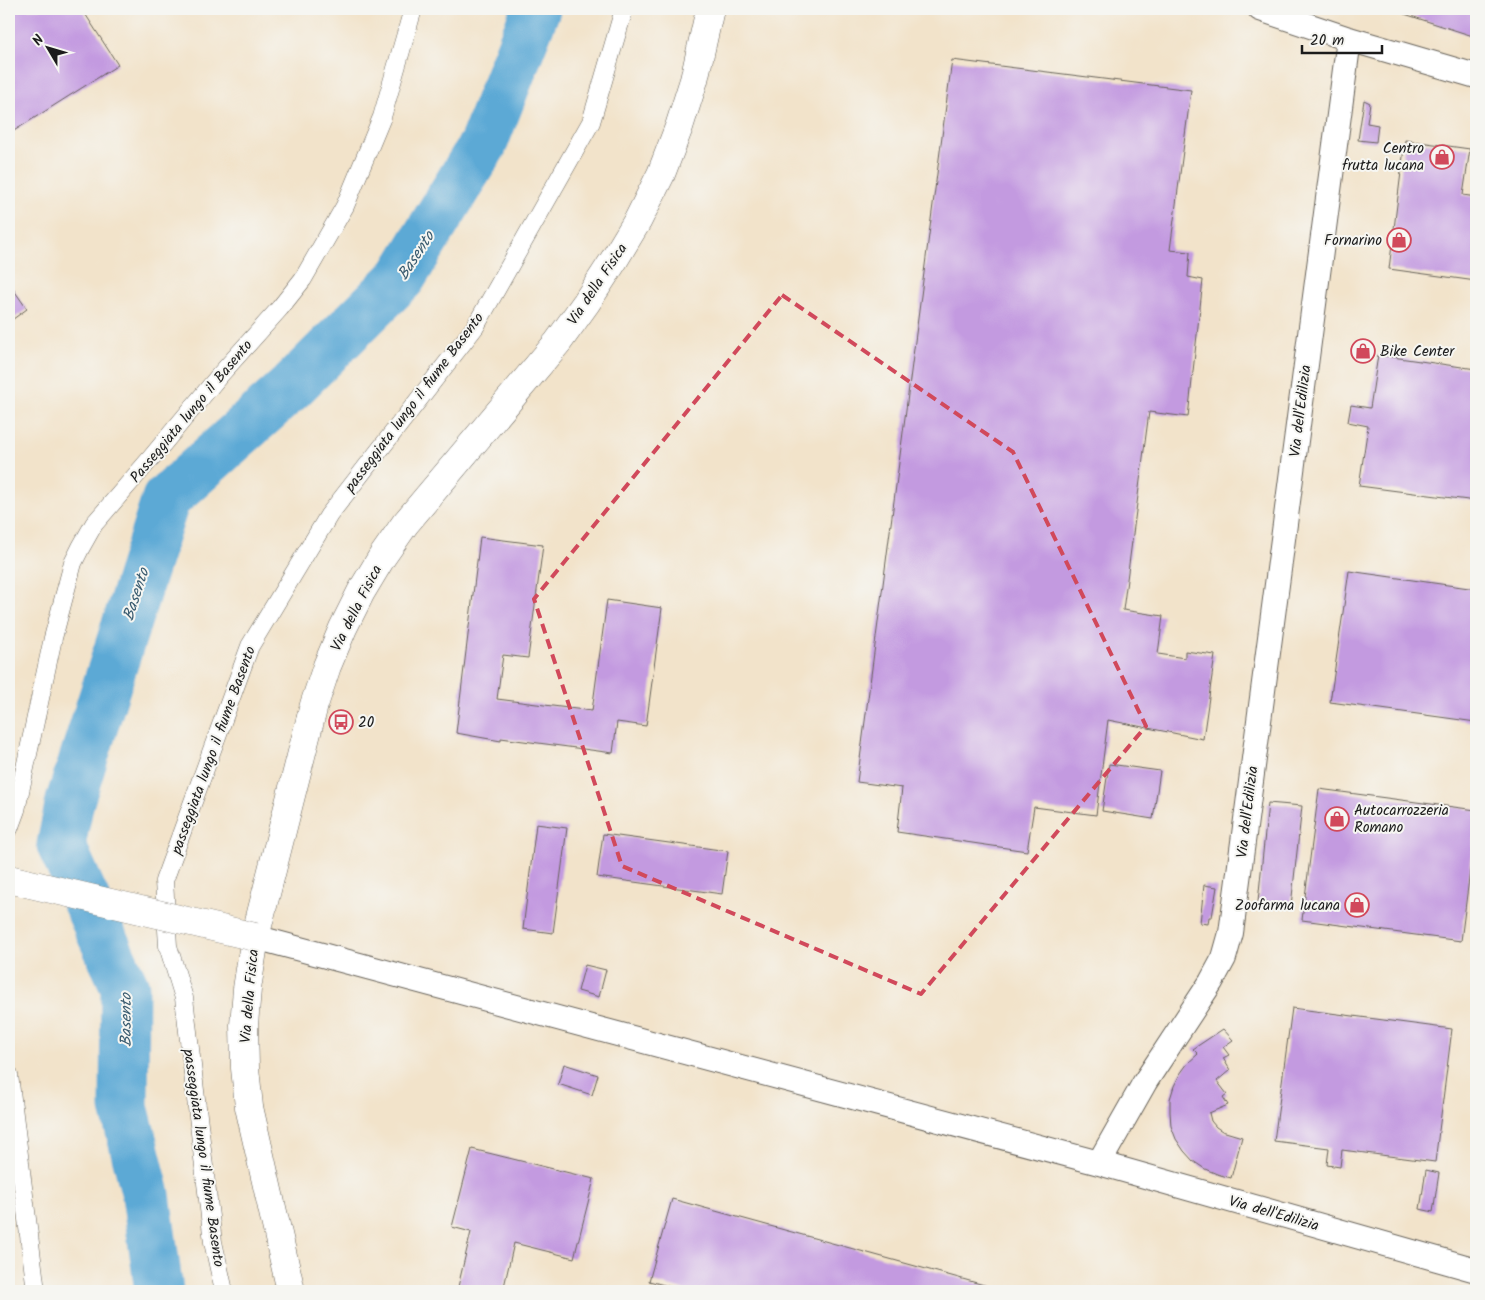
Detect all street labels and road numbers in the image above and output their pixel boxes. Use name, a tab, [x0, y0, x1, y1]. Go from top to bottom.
street label: Via della Fisica	[562, 239, 634, 330]
street label: passeggiata lungo il fiume Basento	[339, 307, 491, 498]
street label: Passeggiata lungo il Basento	[124, 335, 259, 489]
street label: Via dell'Edilizia	[1283, 364, 1319, 459]
street label: Via della Fisica	[325, 561, 389, 656]
street label: passeggiata lungo il fiume Basento	[165, 643, 263, 859]
street label: Via dell'Edilizia	[1230, 765, 1266, 860]
street label: Via della Fisica	[234, 948, 266, 1044]
street label: passeggiata lungo il fiume Basento	[176, 1047, 230, 1269]
street label: Via dell'Edilizia	[1226, 1190, 1322, 1238]

